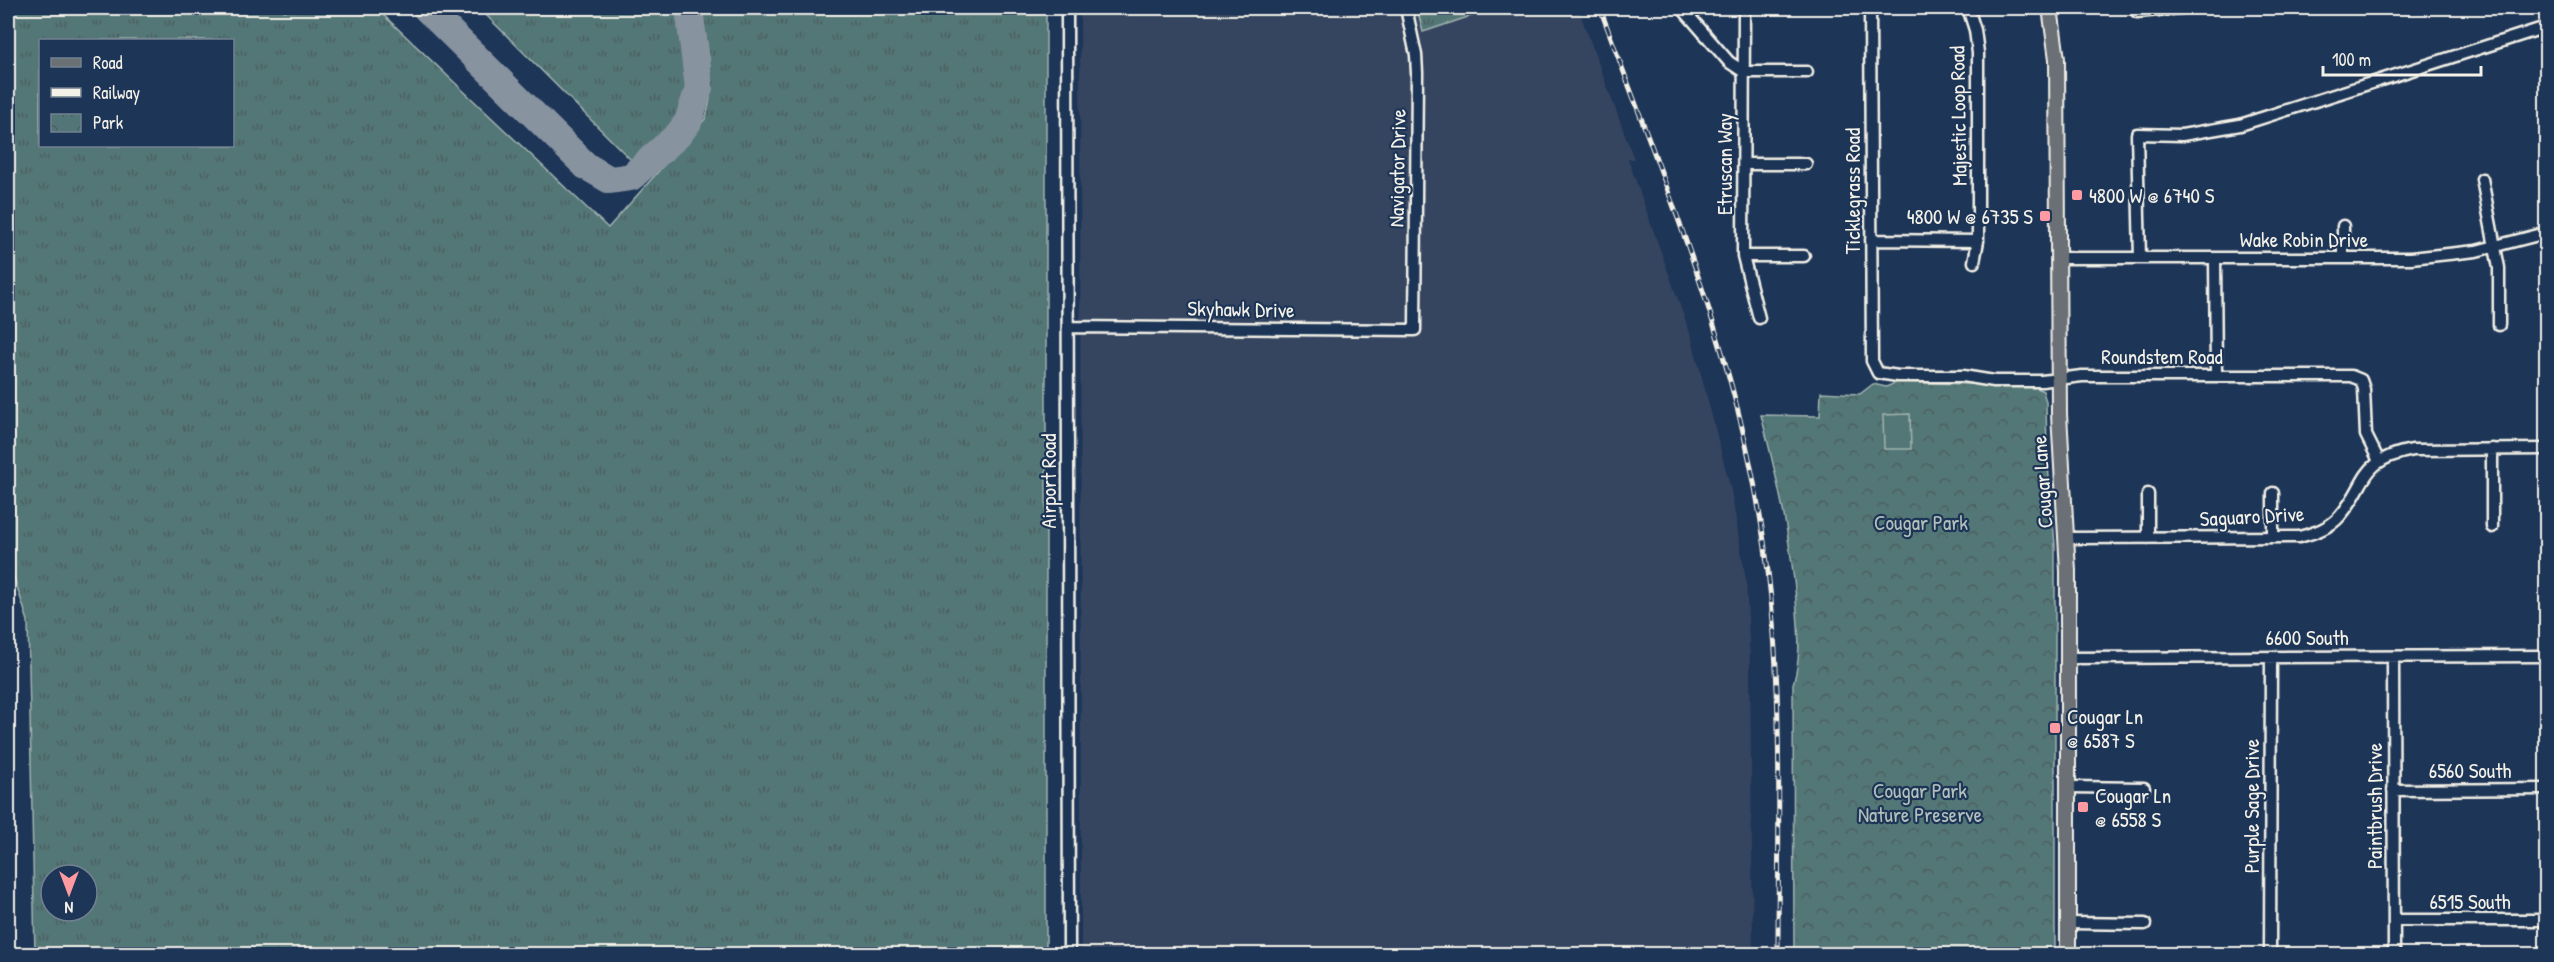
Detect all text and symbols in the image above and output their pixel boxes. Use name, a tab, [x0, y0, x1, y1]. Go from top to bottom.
legend	[39, 39, 234, 147]
scale bar	[2323, 39, 2480, 77]
street label: Majestic Loop Road	[1942, 46, 1974, 186]
text: 100 m	[2332, 47, 2371, 72]
text: Road	[93, 50, 123, 75]
text: Railway	[93, 80, 140, 105]
street label: Navigator Drive	[1381, 109, 1413, 227]
text: Park	[93, 110, 124, 135]
street label: Etruscan Way	[1710, 113, 1739, 215]
street label: Ticklegrass Road	[1838, 128, 1867, 254]
place label: 4800 W @ 6740 S	[2089, 181, 2215, 210]
marker: 4800 W @ 6740 S	[2070, 188, 2084, 202]
place label: 4800 W @ 6735 S	[1907, 202, 2033, 231]
marker: 4800 W @ 6735 S	[2038, 209, 2052, 223]
street label: Wake Robin Drive	[2240, 225, 2368, 254]
street label: Skyhawk Drive	[1187, 294, 1295, 324]
street label: Roundstem Road	[2101, 342, 2223, 371]
street label: Airport Road	[1034, 433, 1063, 529]
street label: Cougar Lane	[2024, 435, 2060, 529]
street label: Saguaro Drive	[2199, 499, 2305, 533]
park label: Cougar Park	[1874, 508, 1968, 537]
street label: 6600 South	[2266, 623, 2349, 652]
place label: Cougar Ln @ 6587 S	[2067, 702, 2143, 755]
marker: Cougar Ln @ 6587 S	[2048, 721, 2062, 735]
street label: Purple Sage Drive	[2237, 739, 2266, 873]
street label: Paintbrush Drive	[2360, 743, 2389, 869]
street label: 6560 South	[2429, 756, 2511, 785]
park label: Cougar Park Nature Preserve	[1858, 776, 1982, 829]
place label: Cougar Ln @ 6558 S	[2095, 781, 2171, 834]
marker: Cougar Ln @ 6558 S	[2076, 800, 2090, 814]
north arrow	[39, 863, 99, 923]
street label: 6515 South	[2429, 887, 2511, 916]
text: N	[64, 897, 73, 919]

